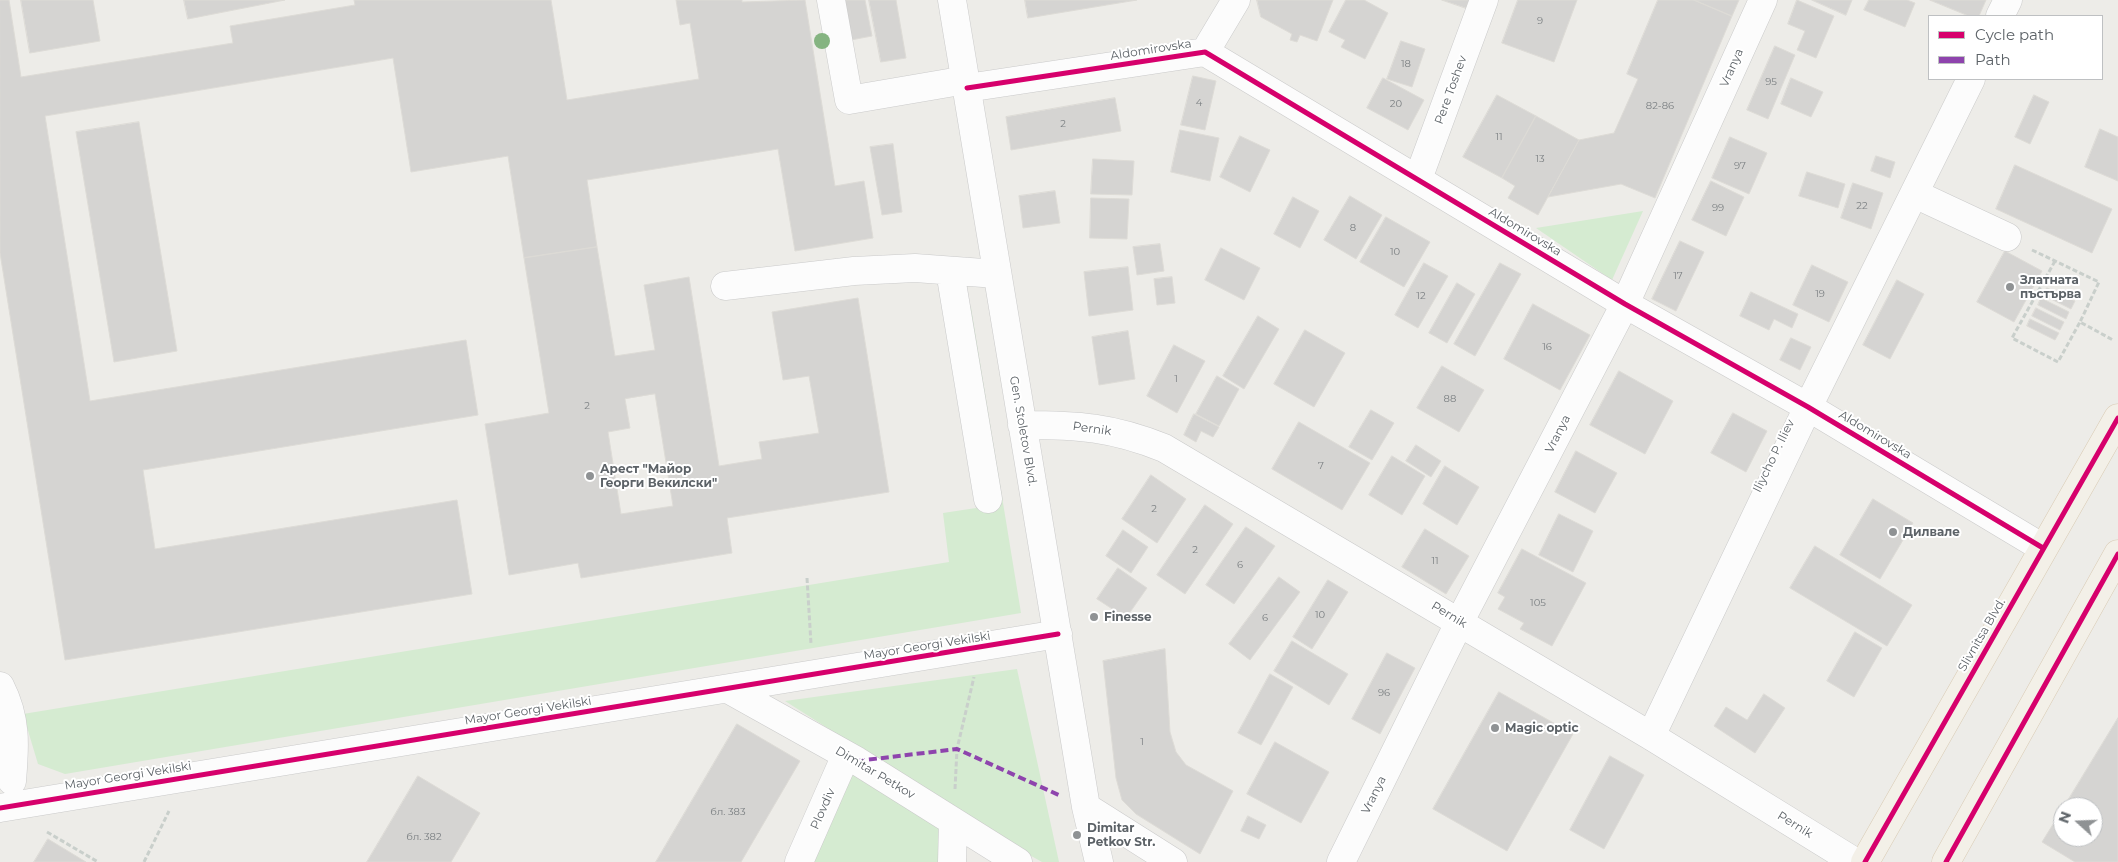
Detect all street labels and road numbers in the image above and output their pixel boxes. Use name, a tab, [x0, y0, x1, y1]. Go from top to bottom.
street label: Aldomirovska	[1109, 36, 1193, 64]
street label: Vranya	[1717, 47, 1747, 89]
street label: Pere Toshev	[1432, 54, 1470, 126]
street label: Aldomirovska	[1486, 205, 1564, 259]
street label: Gen. Stoletov Blvd.	[1006, 375, 1040, 487]
street label: Aldomirovska	[1836, 408, 1914, 462]
street label: Vranya	[1542, 413, 1574, 455]
street label: Iliycho P. Iliev	[1750, 417, 1798, 495]
street label: Pernik	[1072, 419, 1112, 439]
street label: Slivnitsa Blvd.	[1955, 596, 2009, 674]
street label: Pernik	[1429, 599, 1469, 631]
street label: Mayor Georgi Vekilski	[863, 629, 991, 663]
street label: Mayor Georgi Vekilski	[464, 694, 592, 728]
street label: Dimitar Petkov	[833, 744, 917, 802]
street label: Mayor Georgi Vekilski	[64, 759, 192, 793]
street label: Vranya	[1359, 774, 1389, 816]
street label: Plovdiv	[808, 786, 838, 832]
street label: Pernik	[1775, 809, 1815, 841]

